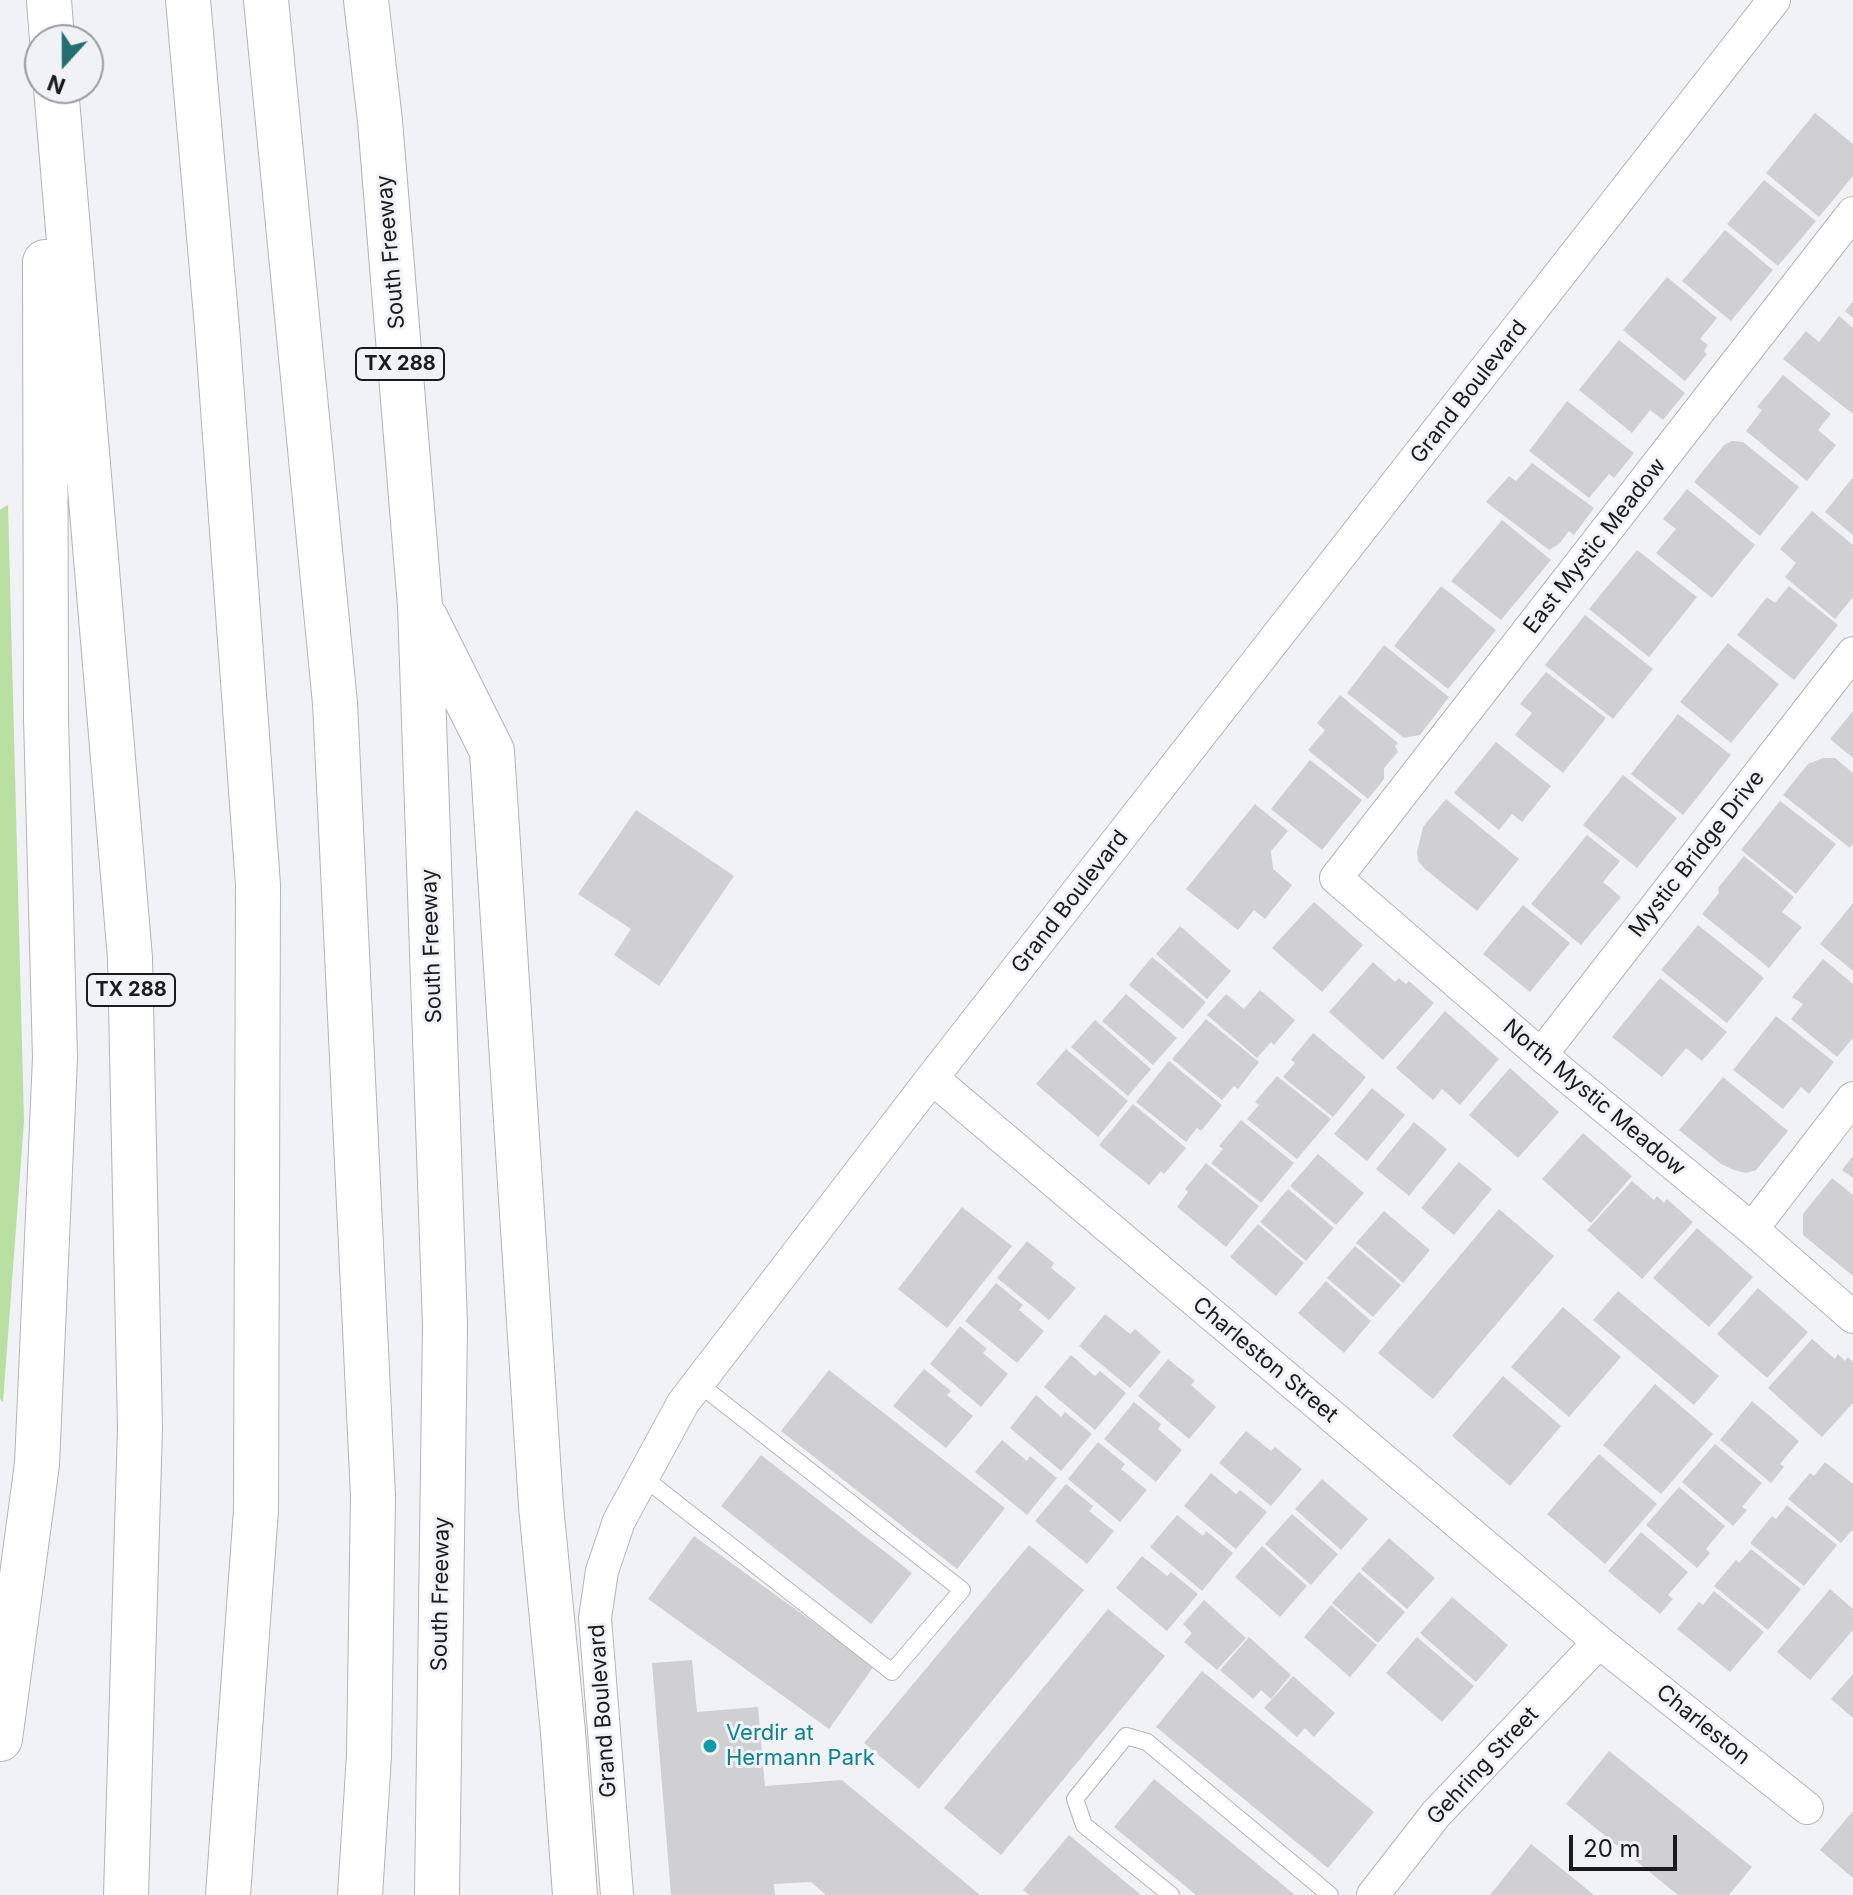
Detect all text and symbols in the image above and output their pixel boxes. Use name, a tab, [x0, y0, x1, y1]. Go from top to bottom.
north arrow	[24, 24, 104, 104]
text: N	[44, 69, 69, 100]
street label: South Freeway	[371, 174, 411, 330]
street label: Grand Boulevard	[1405, 315, 1533, 469]
road number: TX 288	[356, 348, 444, 380]
street label: East Mystic Meadow	[1518, 453, 1672, 639]
street label: Mystic Bridge Drive	[1624, 765, 1770, 943]
street label: Grand Boulevard	[1006, 825, 1134, 979]
street label: South Freeway	[416, 868, 448, 1024]
road number: TX 288	[87, 974, 175, 1006]
street label: North Mystic Meadow	[1498, 1014, 1690, 1182]
street label: Charleston Street	[1187, 1292, 1343, 1428]
street label: South Freeway	[426, 1516, 456, 1672]
street label: Grand Boulevard	[584, 1623, 622, 1799]
street label: Charleston	[1651, 1679, 1755, 1771]
street label: Gehring Street	[1422, 1702, 1544, 1830]
place label: Verdir at Hermann Park	[726, 1720, 875, 1772]
marker: Verdir at Hermann Park	[701, 1737, 719, 1755]
scale bar	[1573, 1819, 1681, 1869]
text: 20 m	[1583, 1834, 1641, 1863]

